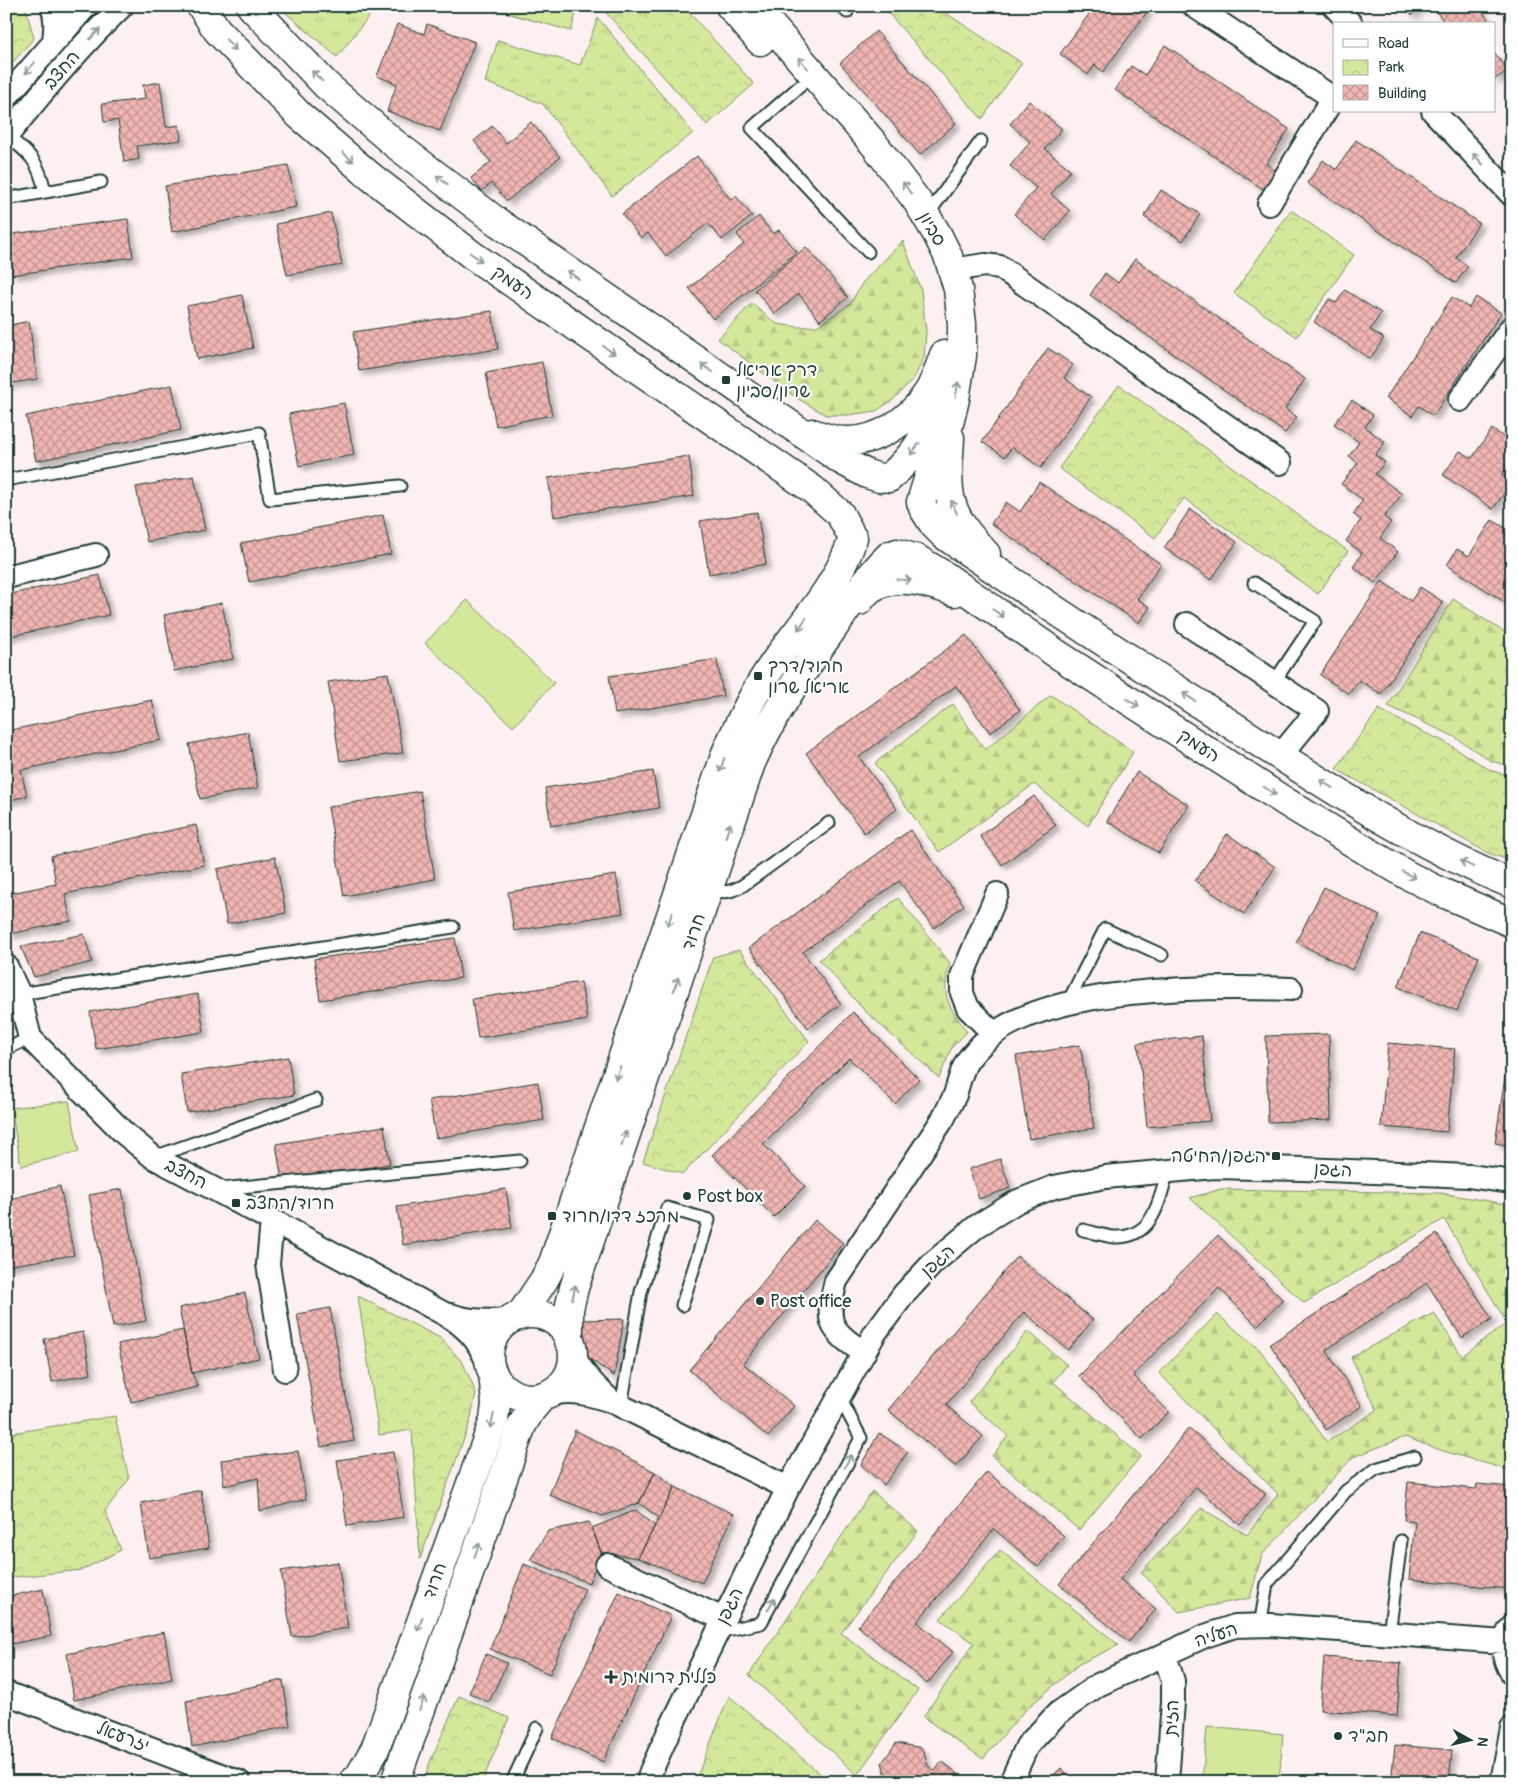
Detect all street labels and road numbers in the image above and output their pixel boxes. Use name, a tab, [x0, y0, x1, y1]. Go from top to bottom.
street label: החצב	[39, 46, 85, 94]
street label: סביון	[913, 208, 951, 250]
street label: העמק	[488, 261, 538, 305]
street label: העמק	[1174, 724, 1224, 768]
street label: חרוד	[677, 910, 711, 954]
street label: החצב	[161, 1154, 211, 1194]
street label: הגפן	[1313, 1158, 1353, 1182]
street label: הגפן	[916, 1239, 960, 1283]
street label: חרוד	[418, 1559, 452, 1603]
street label: הגפן	[711, 1584, 749, 1628]
street label: העליה	[1191, 1617, 1241, 1653]
street label: הזית	[1160, 1699, 1184, 1738]
street label: יזרעאל	[93, 1717, 153, 1757]

